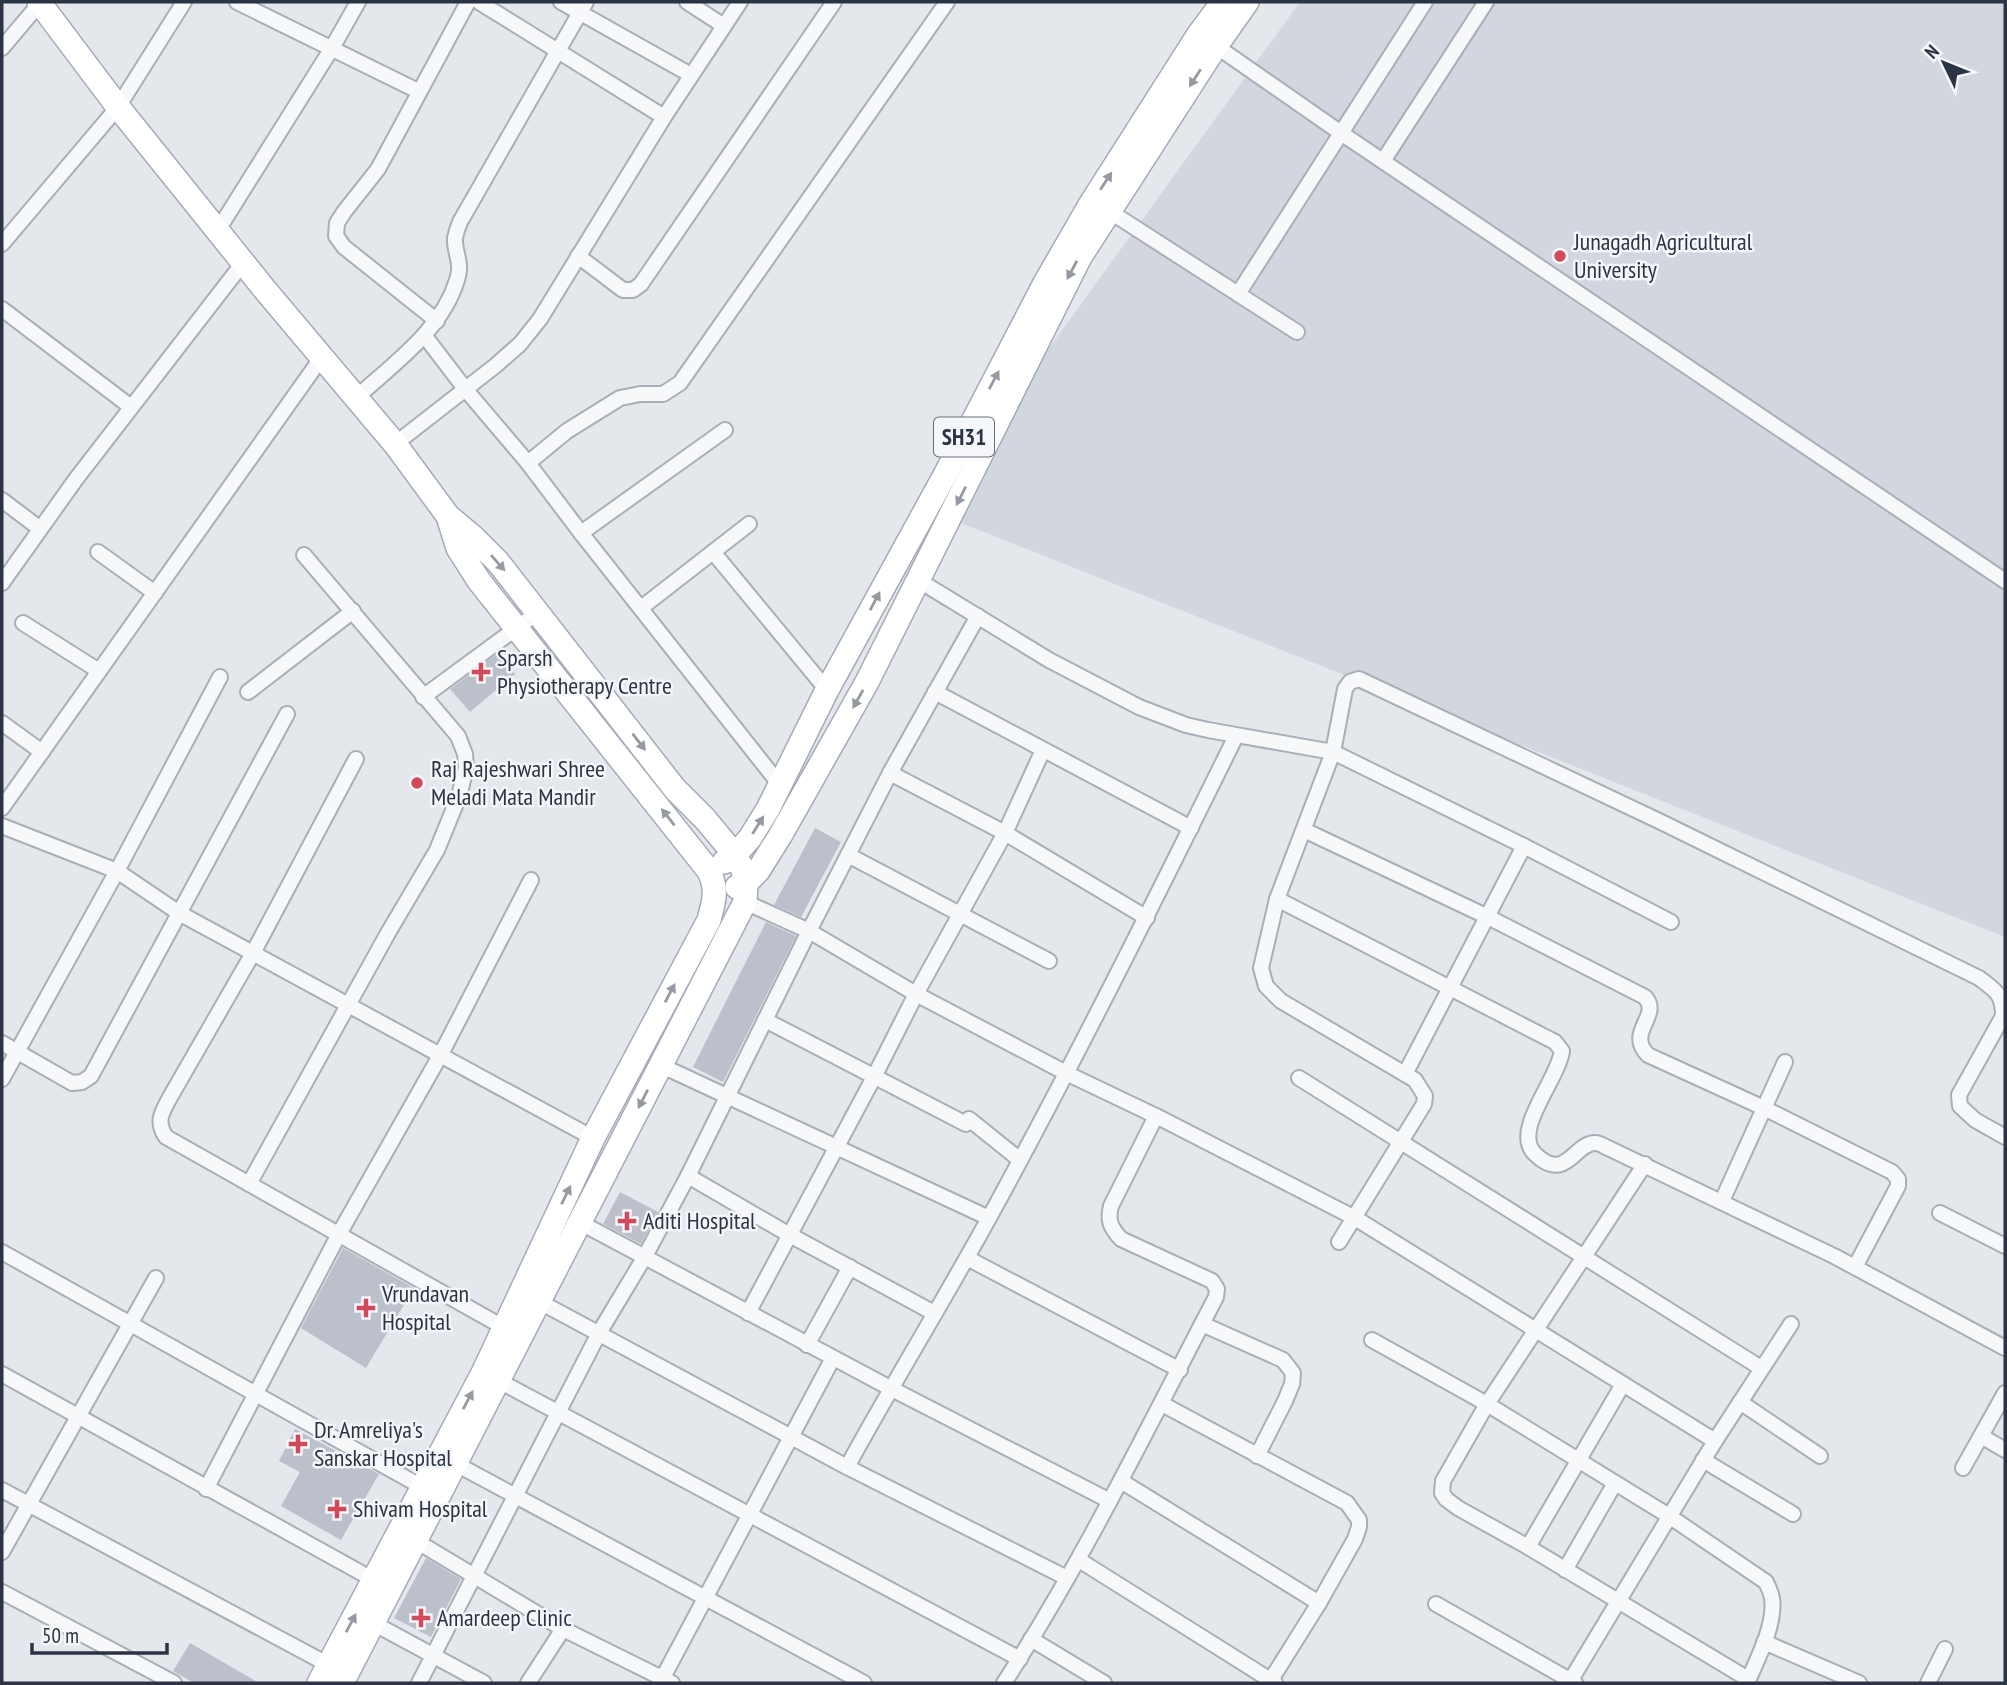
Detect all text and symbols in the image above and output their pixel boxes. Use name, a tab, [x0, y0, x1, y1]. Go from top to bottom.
north arrow	[1909, 28, 1979, 98]
text: N	[1919, 39, 1944, 63]
one-way arrow	[1188, 68, 1201, 88]
one-way arrow	[1099, 172, 1112, 191]
place label: Junagadh Agricultural University	[1573, 226, 1753, 285]
marker: Junagadh Agricultural University	[1552, 248, 1568, 264]
one-way arrow	[1067, 260, 1078, 280]
one-way arrow	[988, 369, 1000, 389]
road number: SH31	[934, 418, 994, 457]
one-way arrow	[955, 486, 966, 506]
one-way arrow	[490, 554, 506, 572]
one-way arrow	[869, 591, 880, 611]
place label: Sparsh Physiotherapy Centre	[497, 642, 672, 701]
marker: Sparsh Physiotherapy Centre	[471, 662, 491, 682]
one-way arrow	[852, 689, 864, 708]
one-way arrow	[631, 732, 646, 750]
place label: Raj Rajeshwari Shree Meladi Mata Mandir	[431, 753, 605, 812]
marker: Raj Rajeshwari Shree Meladi Mata Mandir	[409, 775, 425, 791]
one-way arrow	[660, 808, 675, 826]
one-way arrow	[752, 815, 765, 834]
one-way arrow	[664, 983, 676, 1002]
one-way arrow	[638, 1089, 649, 1109]
one-way arrow	[560, 1185, 571, 1205]
place label: Aditi Hospital	[643, 1205, 756, 1236]
marker: Aditi Hospital	[617, 1211, 637, 1231]
place label: Vrundavan Hospital	[381, 1278, 469, 1337]
marker: Vrundavan Hospital	[356, 1298, 376, 1318]
one-way arrow	[463, 1390, 474, 1410]
place label: Dr. Amreliya's Sanskar Hospital	[314, 1414, 452, 1473]
marker: Dr. Amreliya's Sanskar Hospital	[288, 1434, 308, 1454]
place label: Shivam Hospital	[353, 1493, 488, 1524]
marker: Shivam Hospital	[327, 1499, 347, 1519]
place label: Amardeep Clinic	[437, 1602, 572, 1633]
marker: Amardeep Clinic	[411, 1608, 431, 1628]
scale bar	[32, 1612, 166, 1656]
one-way arrow	[345, 1613, 357, 1633]
text: 50 m	[42, 1622, 79, 1649]

